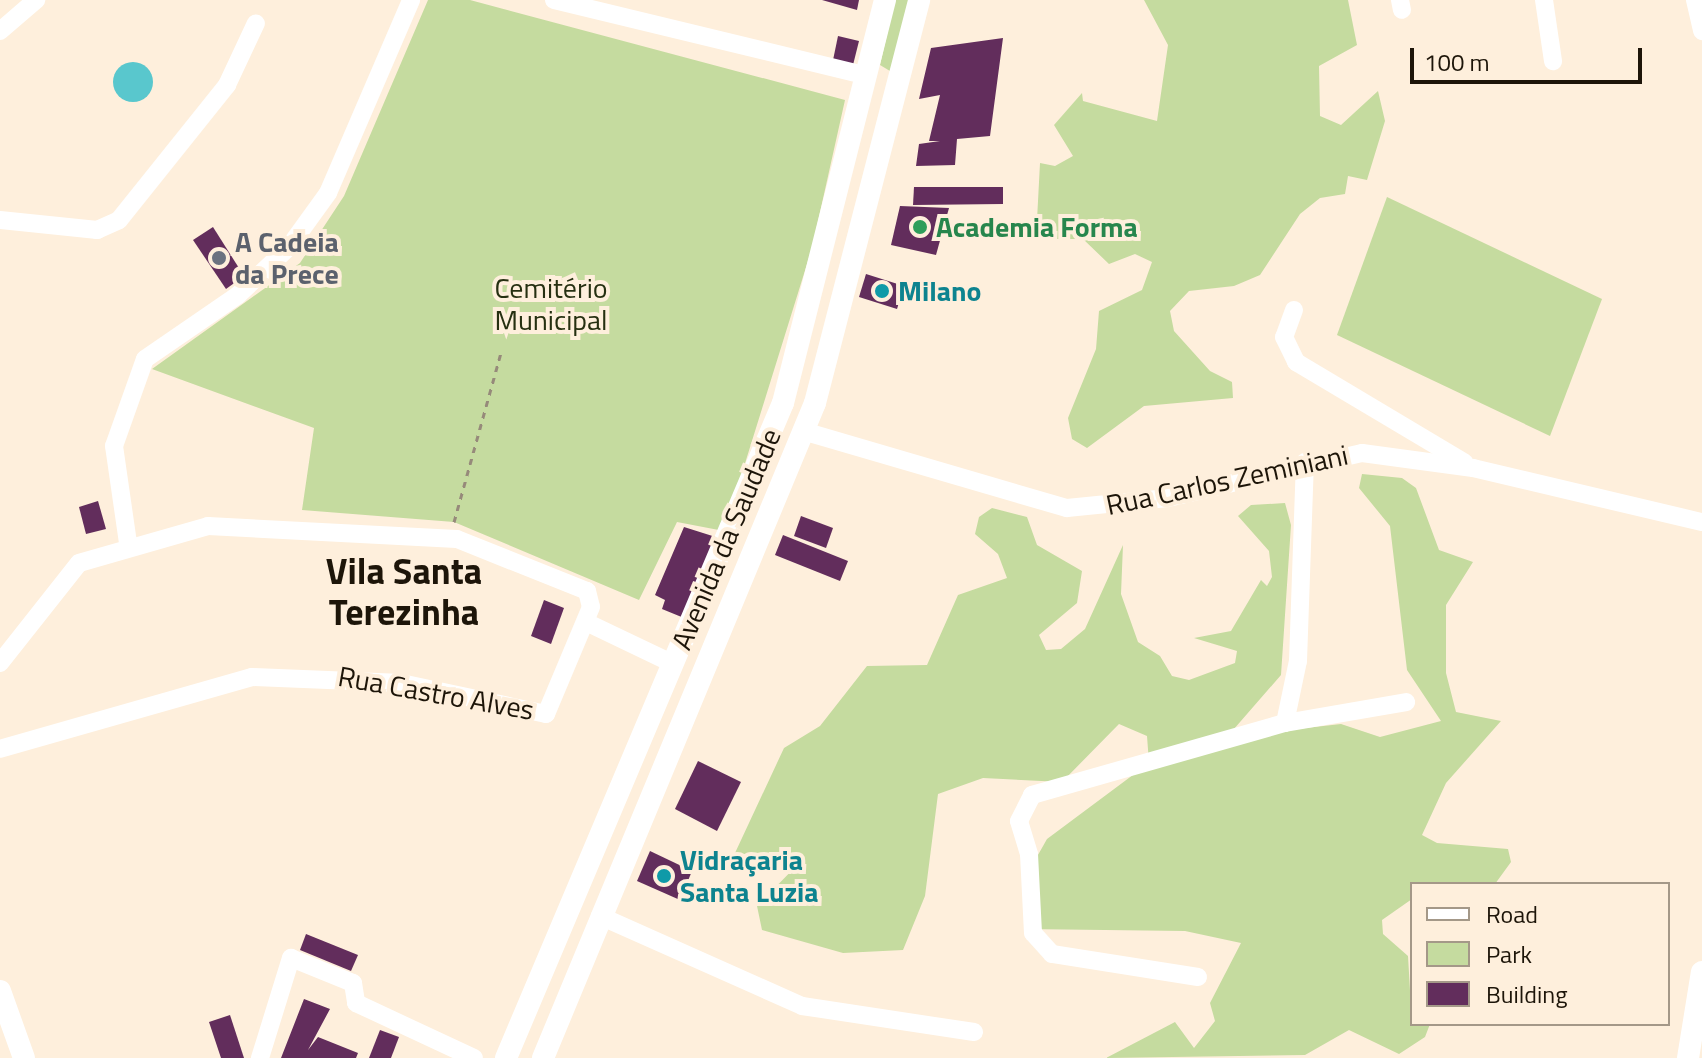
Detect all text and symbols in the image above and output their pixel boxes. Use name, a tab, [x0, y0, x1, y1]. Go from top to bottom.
scale bar	[1414, 32, 1646, 82]
text: 100 m	[1424, 44, 1490, 80]
place label: Academia Forma	[936, 210, 1138, 244]
marker: Academia Forma	[911, 218, 929, 236]
place label: A Cadeia da Prece	[235, 225, 339, 291]
marker: A Cadeia da Prece	[210, 249, 228, 267]
park label: Cemitério Municipal	[494, 271, 608, 337]
place label: Milano	[898, 274, 981, 308]
marker: Milano	[873, 282, 891, 300]
street label: Avenida da Saudade	[664, 424, 788, 654]
street label: Rua Carlos Zeminiani	[1103, 438, 1351, 522]
district label: Vila Santa Terezinha	[326, 548, 482, 633]
street label: Rua Castro Alves	[335, 659, 537, 727]
place label: Vidraçaria Santa Luzia	[680, 843, 819, 909]
marker: Vidraçaria Santa Luzia	[655, 867, 673, 885]
legend	[1410, 882, 1670, 1026]
text: Road	[1486, 896, 1538, 932]
text: Park	[1486, 936, 1532, 972]
text: Building	[1486, 976, 1568, 1012]

